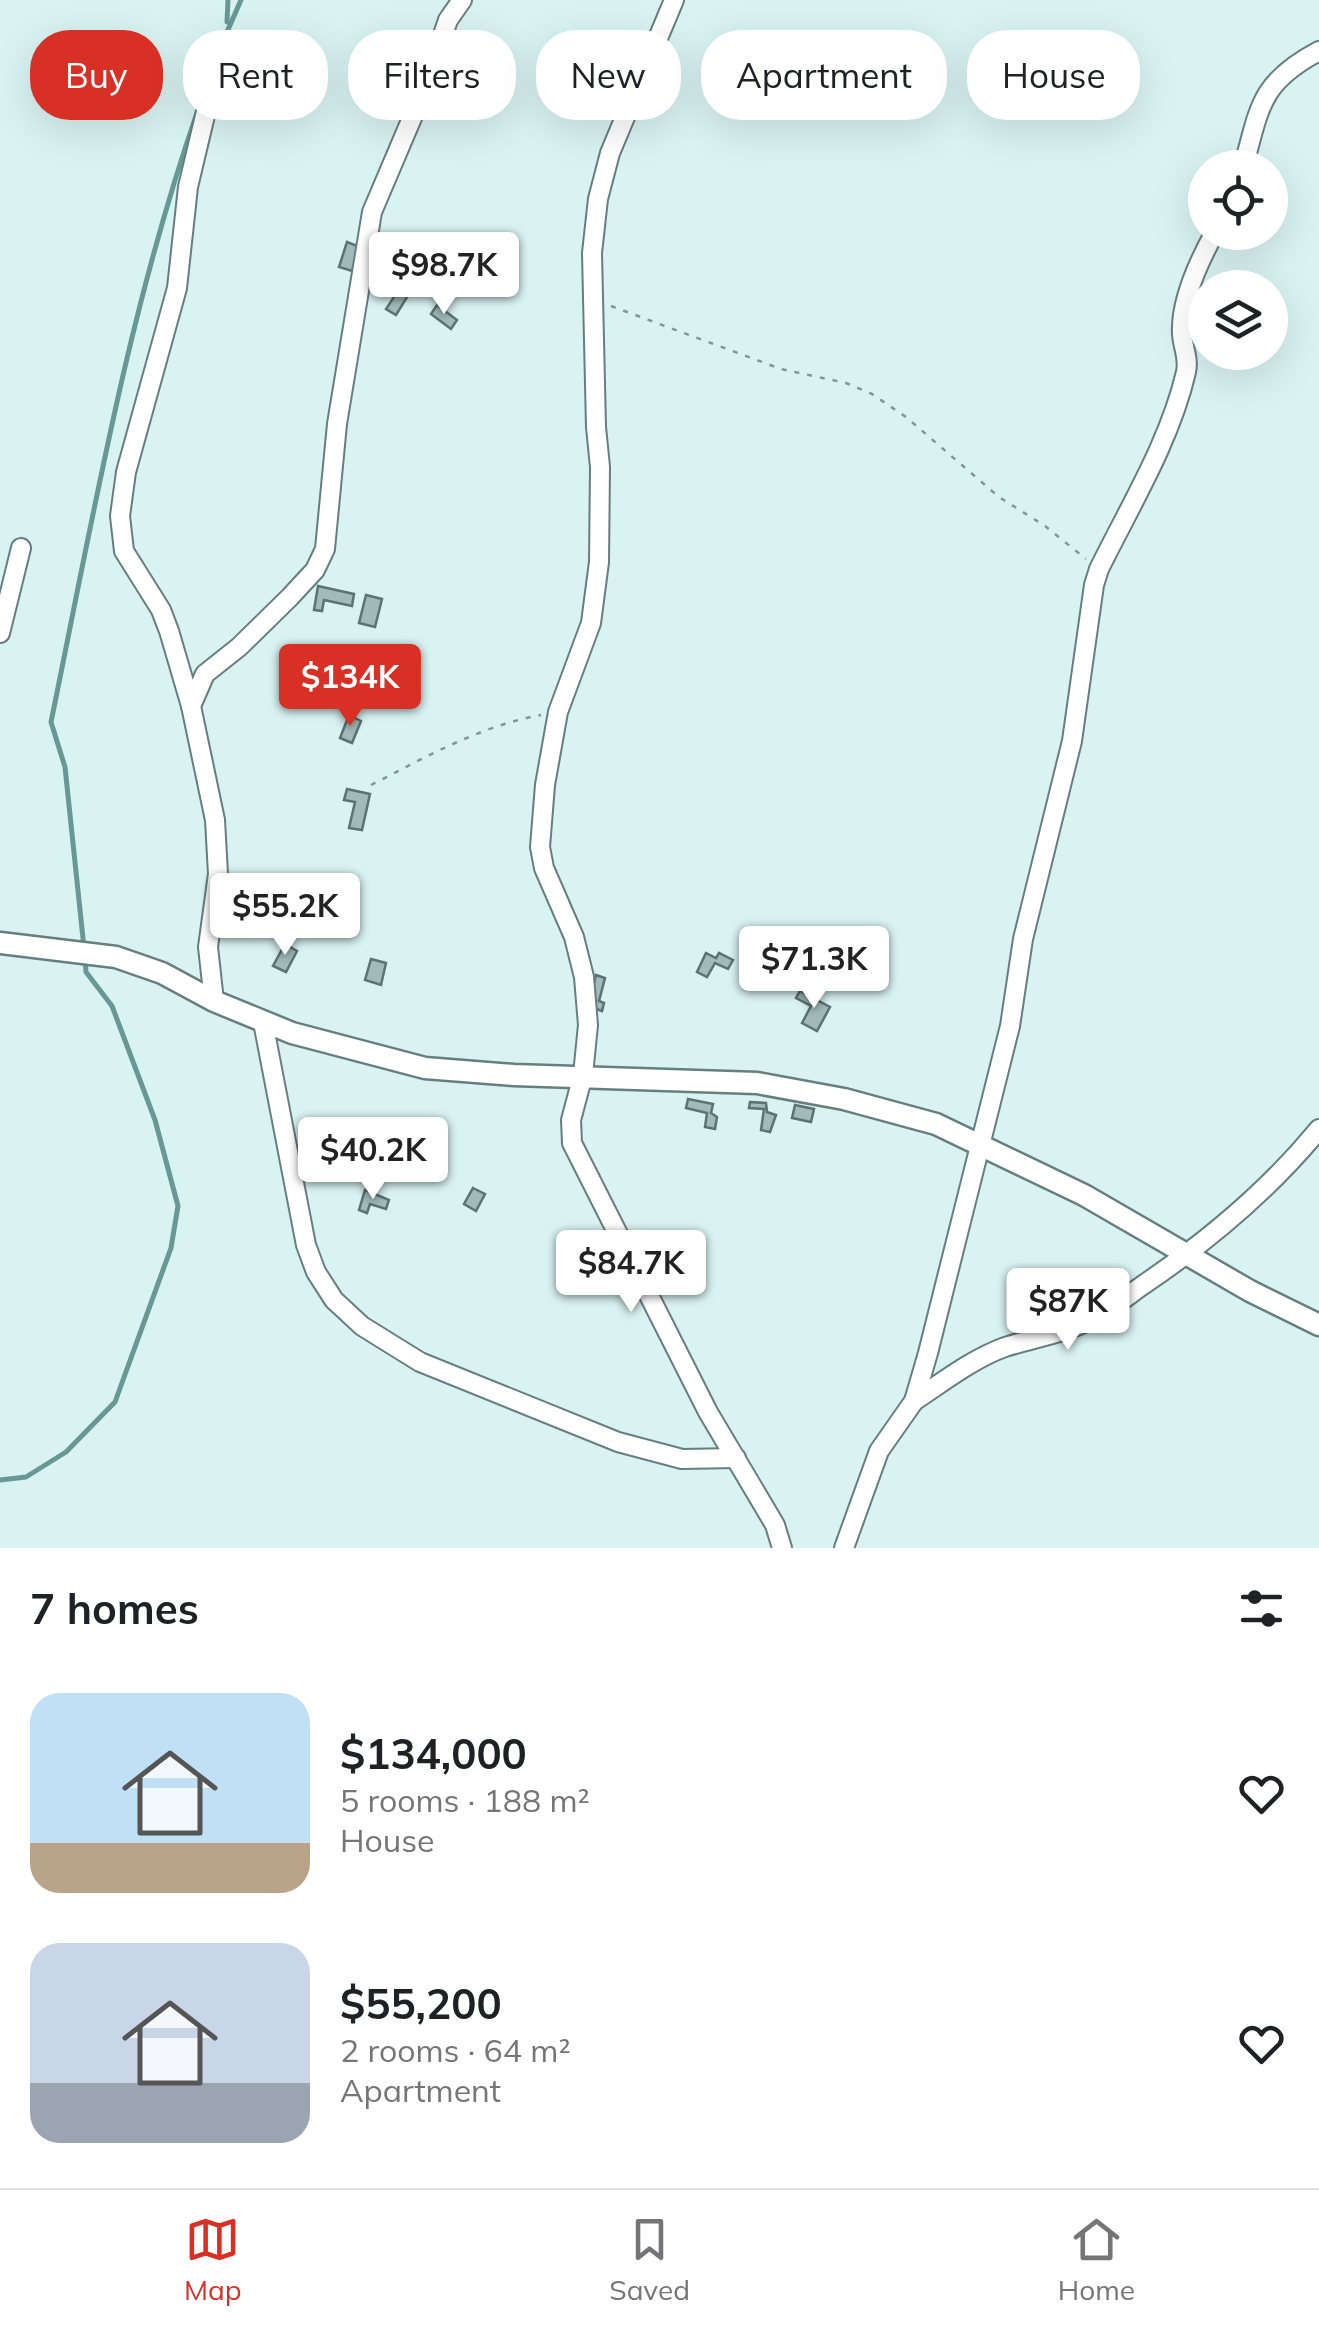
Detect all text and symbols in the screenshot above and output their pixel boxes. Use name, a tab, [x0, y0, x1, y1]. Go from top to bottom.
chip: Buy	[30, 30, 163, 120]
chip: Rent	[183, 30, 328, 120]
chip: Filters	[348, 30, 516, 120]
chip: New	[536, 30, 681, 120]
chip: Apartment	[701, 30, 947, 120]
chip: House	[967, 30, 1140, 120]
map controls	[1188, 150, 1288, 370]
button: locate	[1188, 150, 1288, 250]
pin: $98.7K	[363, 232, 525, 317]
text: $98.7K	[391, 244, 497, 284]
button: layers	[1188, 270, 1288, 370]
pin: $134K	[280, 644, 420, 729]
text: $134K	[301, 656, 399, 696]
pin: $55.2K	[204, 873, 366, 958]
text: $55.2K	[232, 885, 338, 925]
pin: $71.3K	[733, 926, 895, 1011]
text: $71.3K	[761, 938, 867, 978]
pin: $40.2K	[292, 1117, 454, 1202]
text: $40.2K	[320, 1129, 426, 1169]
pin: $84.7K	[550, 1230, 712, 1315]
text: $84.7K	[578, 1242, 684, 1282]
pin: $87K	[1009, 1268, 1127, 1353]
text: $87K	[1029, 1280, 1107, 1320]
icon: filters	[1234, 1581, 1289, 1636]
text: 7 homes	[30, 1582, 199, 1635]
text: $134,000	[340, 1727, 527, 1780]
icon: home	[110, 1733, 230, 1853]
icon: heart	[1234, 1766, 1289, 1821]
text: 5 rooms · 188 m²	[340, 1780, 590, 1820]
text: House	[340, 1820, 435, 1860]
text: $55,200	[340, 1977, 502, 2030]
icon: home	[110, 1983, 230, 2103]
icon: heart	[1234, 2016, 1289, 2071]
text: 2 rooms · 64 m²	[340, 2030, 571, 2070]
text: Apartment	[340, 2070, 501, 2110]
tab: Map	[184, 2212, 242, 2307]
tab: Saved	[609, 2212, 690, 2307]
tab: Home	[1058, 2212, 1135, 2307]

